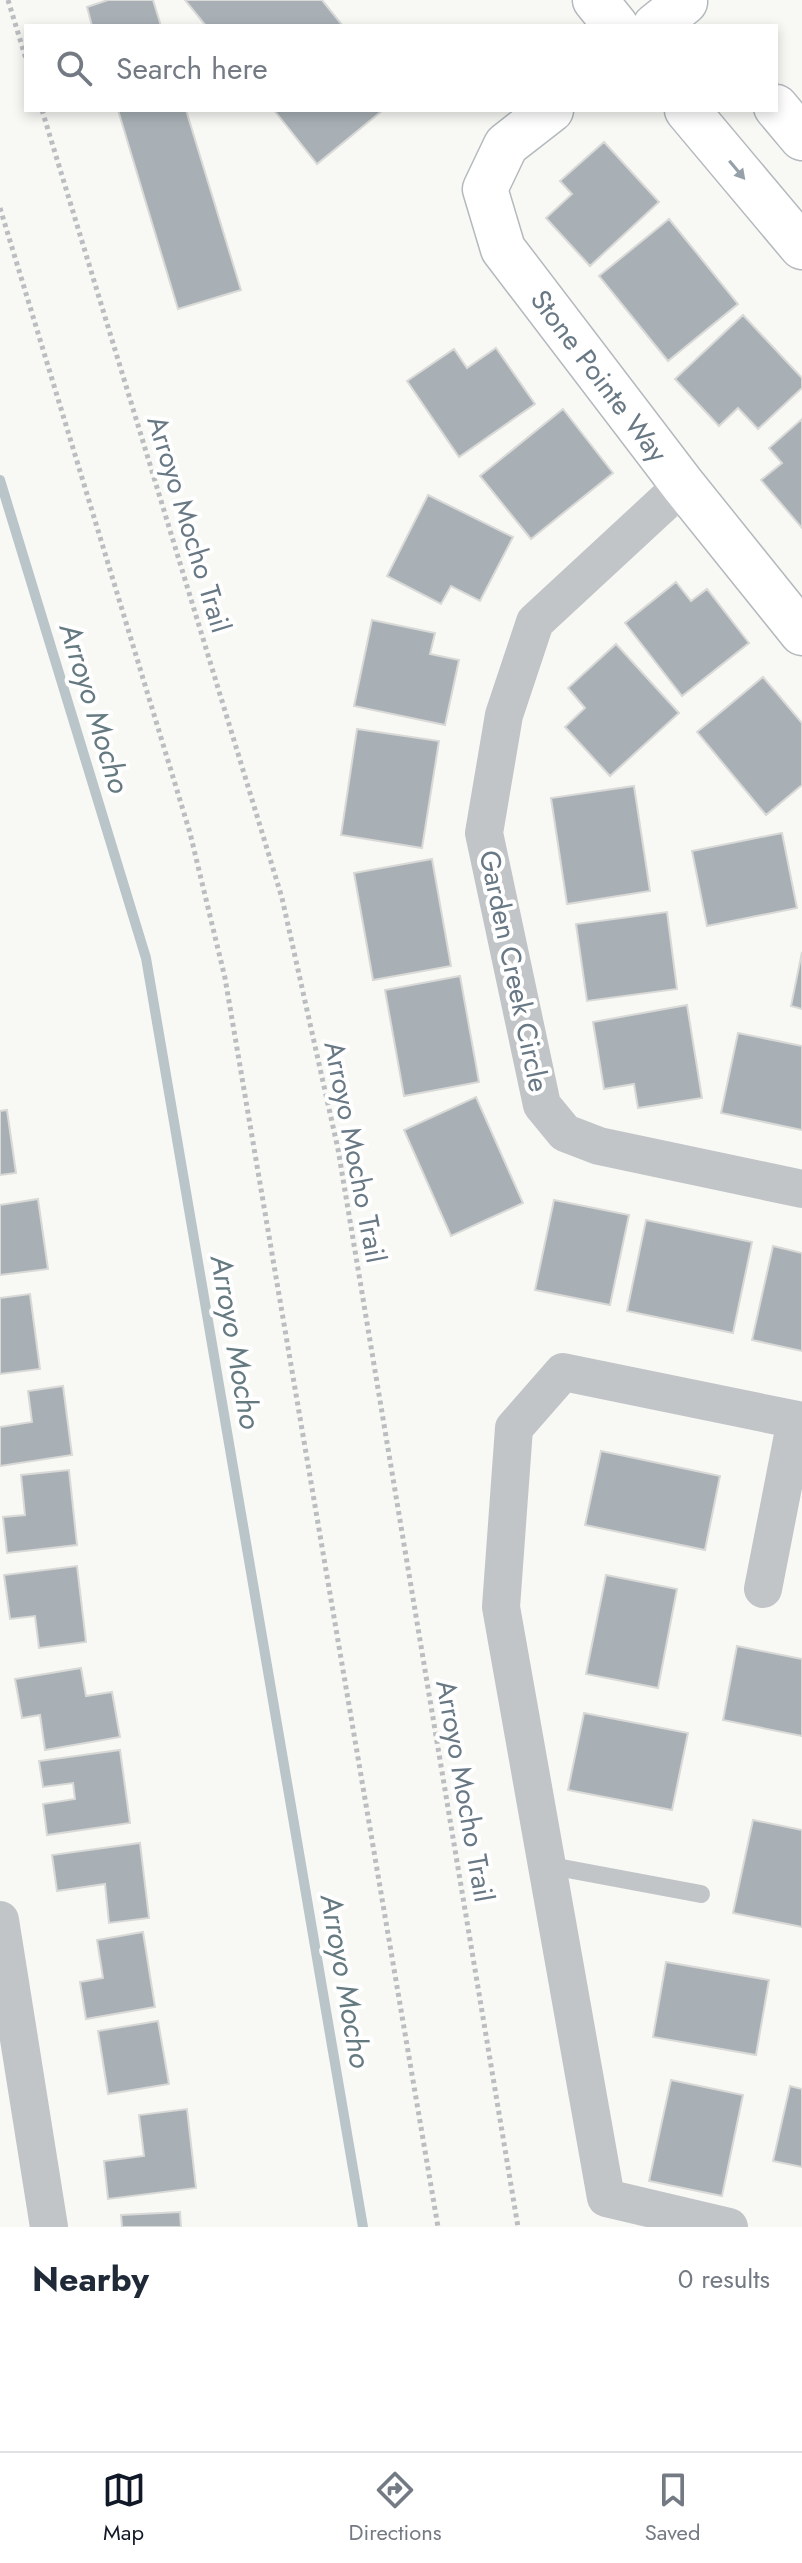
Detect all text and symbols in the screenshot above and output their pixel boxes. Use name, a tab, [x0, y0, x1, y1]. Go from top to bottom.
search box	[24, 24, 778, 112]
icon: search	[52, 46, 96, 90]
text: Search here	[116, 47, 268, 90]
one-way arrow	[728, 159, 745, 179]
street label: Stone Pointe Way	[520, 281, 678, 471]
street label: Arroyo Mocho Trail	[136, 410, 242, 638]
water label: Arroyo Mocho	[48, 617, 141, 799]
street label: Garden Creek Circle	[468, 846, 560, 1096]
street label: Arroyo Mocho Trail	[313, 1038, 397, 1266]
water label: Arroyo Mocho	[199, 1251, 272, 1433]
street label: Arroyo Mocho Trail	[425, 1677, 505, 1905]
water label: Arroyo Mocho	[309, 1890, 382, 2072]
text: Nearby	[32, 2255, 149, 2304]
text: 0 results	[678, 2260, 770, 2298]
tab: Map	[102, 2468, 146, 2548]
tab: Directions	[349, 2468, 442, 2548]
tab: Saved	[645, 2468, 700, 2548]

